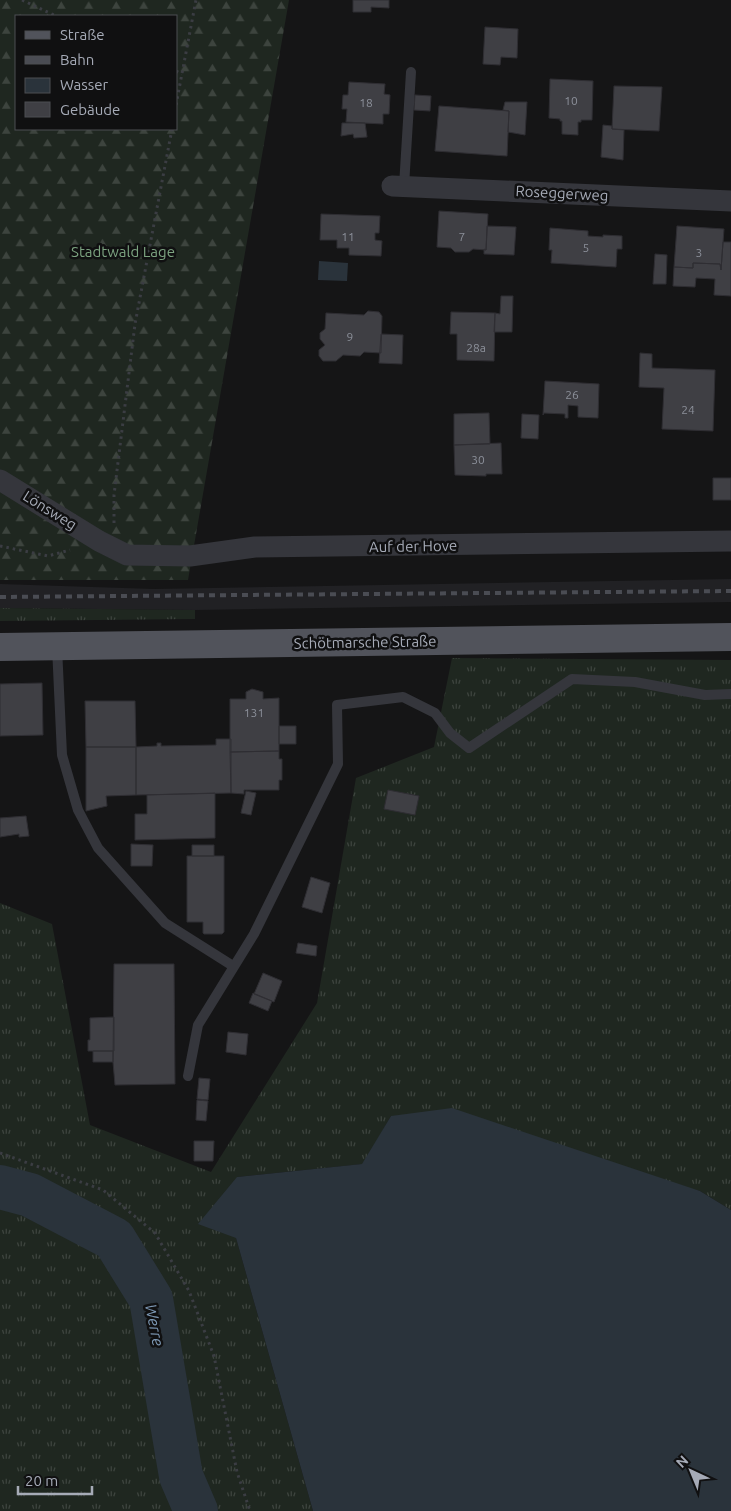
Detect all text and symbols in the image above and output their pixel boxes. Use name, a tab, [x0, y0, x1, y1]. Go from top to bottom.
legend	[15, 15, 178, 130]
text: Straße	[60, 26, 104, 43]
text: Bahn	[60, 51, 94, 68]
text: Wasser	[60, 76, 109, 93]
house number: 10	[564, 94, 578, 107]
house number: 18	[359, 96, 373, 109]
text: Gebäude	[60, 101, 120, 118]
street label: Roseggerweg	[515, 182, 609, 204]
house number: 11	[341, 230, 355, 243]
house number: 7	[459, 230, 465, 243]
house number: 5	[583, 241, 589, 254]
park label: Stadtwald Lage	[71, 243, 175, 260]
house number: 3	[696, 246, 702, 259]
house number: 9	[347, 330, 353, 343]
house number: 28a	[466, 341, 486, 354]
house number: 26	[565, 388, 579, 401]
house number: 24	[681, 403, 695, 416]
house number: 30	[471, 453, 485, 466]
street label: Lönsweg	[20, 487, 80, 533]
street label: Auf der Hove	[369, 537, 457, 555]
street label: Schötmarsche Straße	[294, 632, 436, 652]
house number: 131	[244, 706, 264, 719]
water label: Werre	[142, 1302, 168, 1348]
north arrow	[666, 1446, 716, 1496]
text: N	[673, 1452, 691, 1471]
scale bar	[18, 1464, 91, 1496]
text: 20 m	[25, 1472, 58, 1489]

